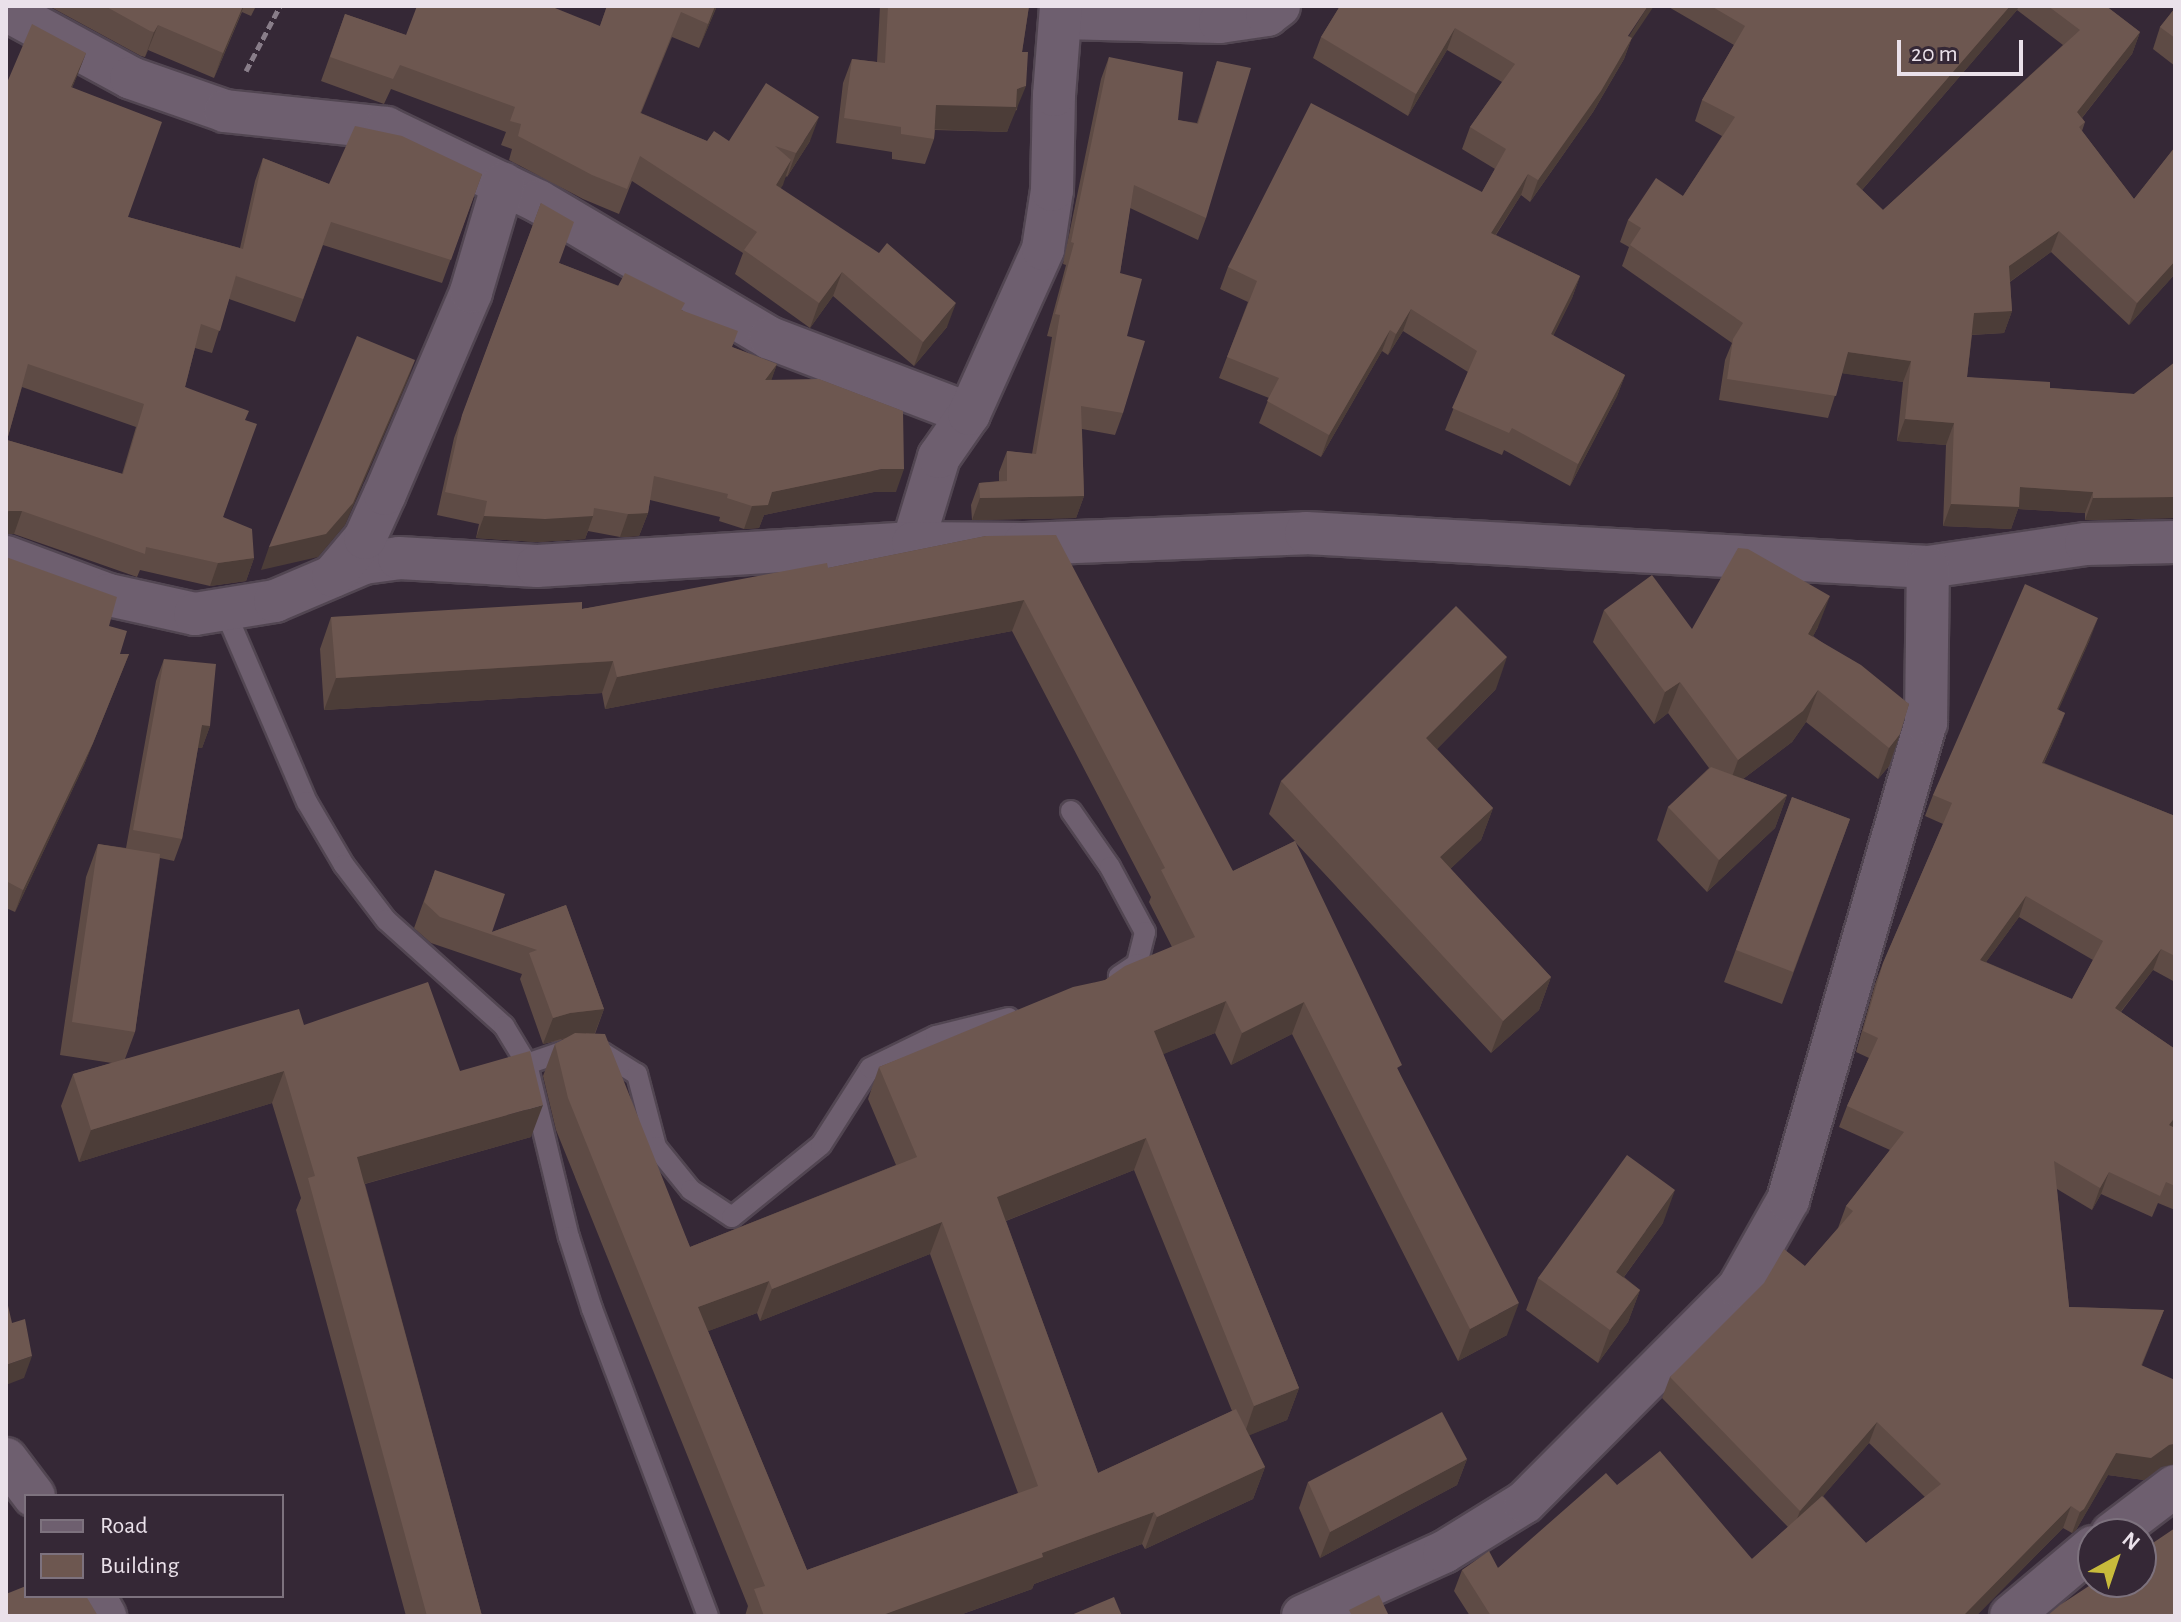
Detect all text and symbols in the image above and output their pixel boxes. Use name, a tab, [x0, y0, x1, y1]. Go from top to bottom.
scale bar	[1901, 24, 2027, 74]
text: 20 m	[1911, 42, 1958, 66]
legend	[24, 1494, 284, 1598]
text: Road	[100, 1514, 148, 1538]
north arrow	[2077, 1518, 2157, 1598]
text: N	[2118, 1528, 2144, 1554]
text: Building	[100, 1554, 179, 1578]

